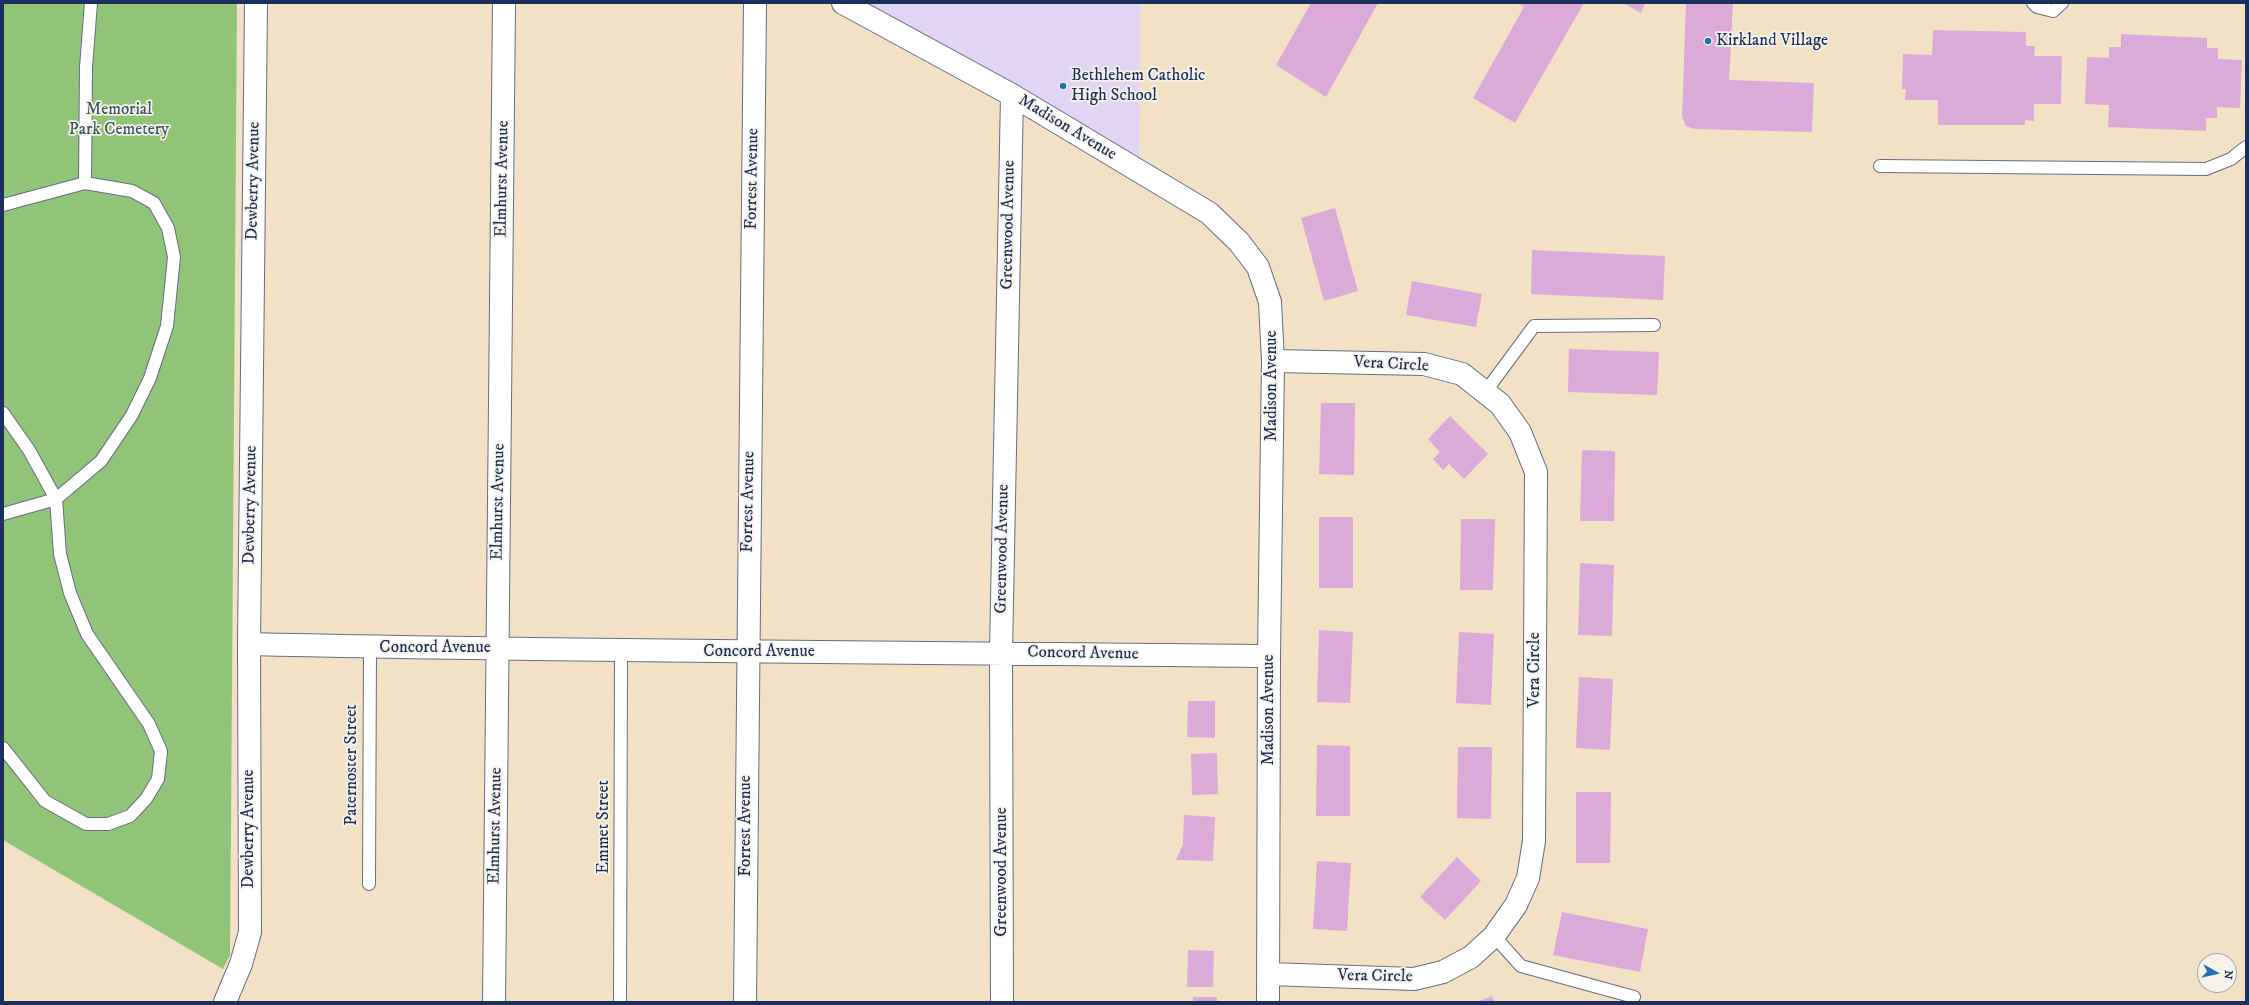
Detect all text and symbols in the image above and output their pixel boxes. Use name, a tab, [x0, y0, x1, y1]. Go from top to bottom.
place label: Kirkland Village	[1716, 31, 1828, 51]
marker: Kirkland Village	[1703, 36, 1713, 46]
place label: Bethlehem Catholic High School	[1071, 66, 1205, 106]
marker: Bethlehem Catholic High School	[1058, 81, 1068, 91]
street label: Madison Avenue	[1014, 91, 1120, 165]
park label: Memorial Park Cemetery	[69, 100, 169, 140]
street label: Elmhurst Avenue	[492, 120, 514, 238]
street label: Dewberry Avenue	[243, 121, 265, 241]
street label: Forrest Avenue	[742, 128, 764, 230]
street label: Greenwood Avenue	[998, 160, 1020, 290]
street label: Madison Avenue	[1262, 330, 1282, 442]
street label: Vera Circle	[1353, 353, 1429, 377]
street label: Elmhurst Avenue	[488, 443, 510, 561]
street label: Dewberry Avenue	[240, 445, 262, 565]
street label: Forrest Avenue	[738, 451, 760, 553]
street label: Greenwood Avenue	[992, 484, 1014, 614]
street label: Vera Circle	[1525, 632, 1545, 708]
street label: Concord Avenue	[379, 638, 491, 658]
street label: Concord Avenue	[703, 642, 815, 662]
street label: Concord Avenue	[1027, 643, 1139, 665]
street label: Madison Avenue	[1259, 654, 1279, 766]
street label: Paternoster Street	[342, 704, 362, 826]
street label: Elmhurst Avenue	[485, 767, 507, 885]
street label: Dewberry Avenue	[239, 770, 259, 888]
street label: Forrest Avenue	[736, 775, 756, 877]
street label: Emmet Street	[594, 780, 614, 874]
street label: Greenwood Avenue	[992, 807, 1012, 937]
north arrow	[2197, 953, 2237, 993]
street label: Vera Circle	[1337, 966, 1413, 988]
text: N	[2220, 969, 2235, 980]

